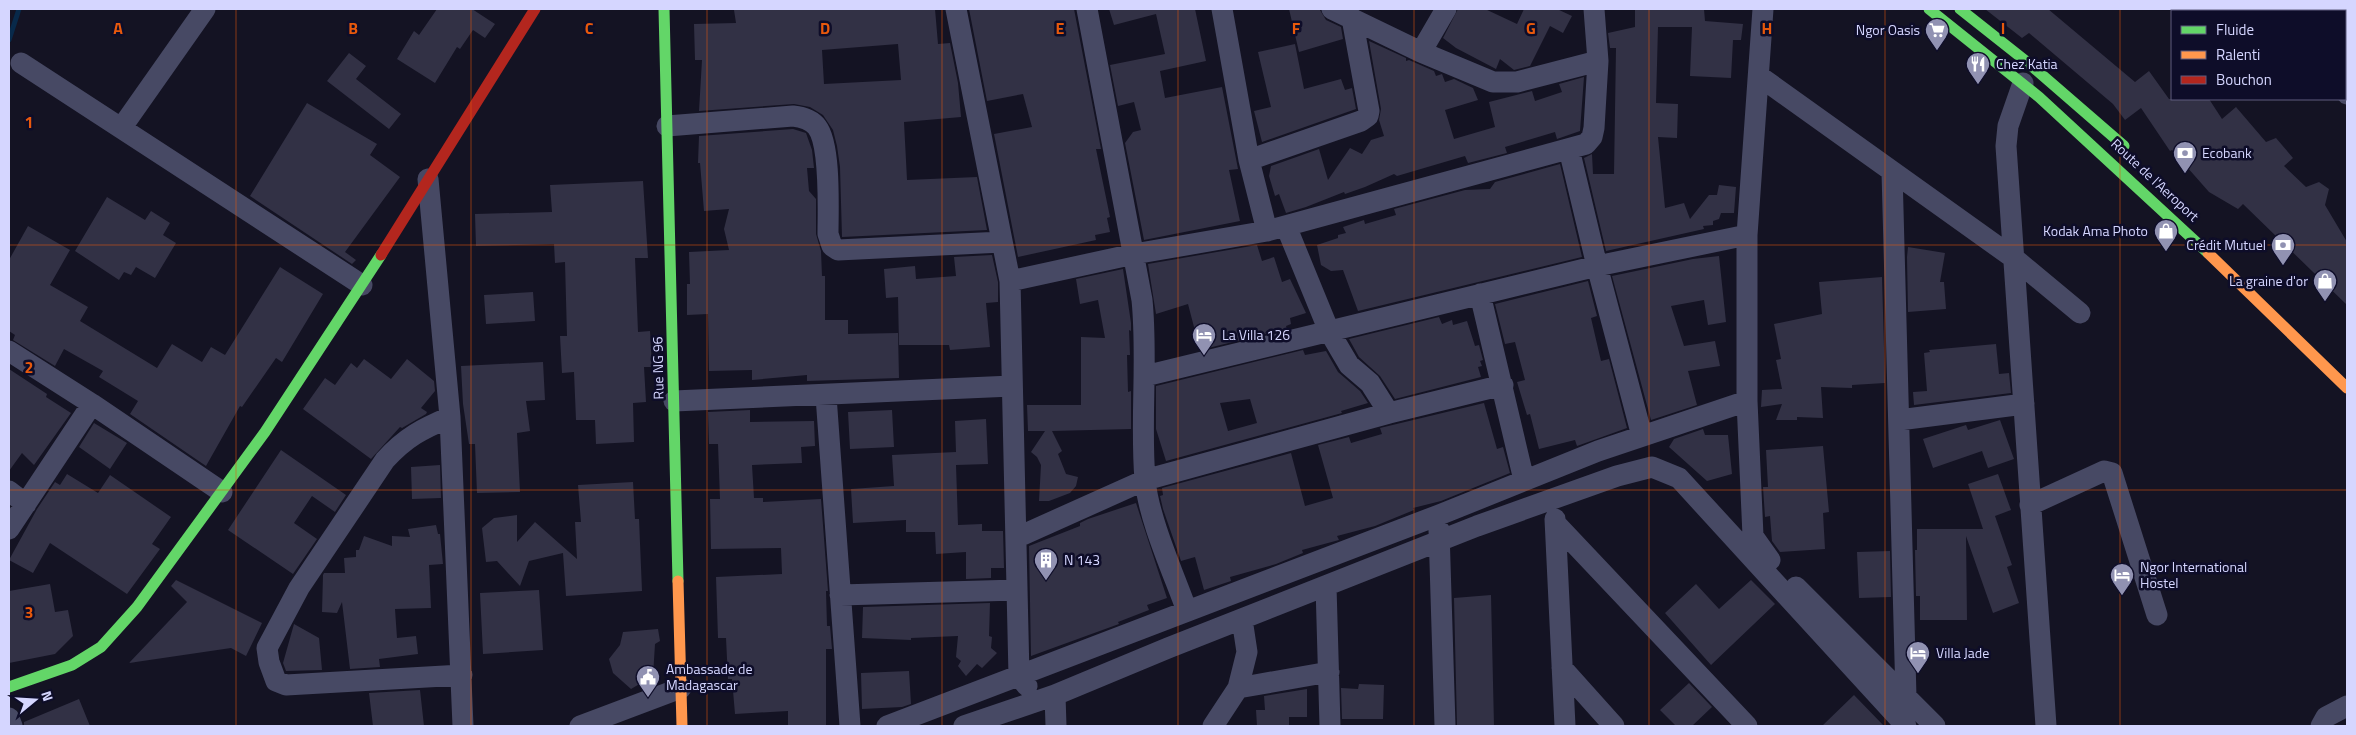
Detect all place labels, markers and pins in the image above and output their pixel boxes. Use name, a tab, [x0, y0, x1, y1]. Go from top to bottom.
supermarket icon: Ngor Oasis	[1924, 17, 1950, 51]
place label: Ngor Oasis	[1856, 19, 1920, 40]
restaurant icon: Chez Katia	[1965, 51, 1991, 85]
place label: Chez Katia	[1996, 53, 2058, 74]
bank icon: Ecobank	[2172, 140, 2198, 174]
place label: Ecobank	[2202, 142, 2252, 163]
shop icon: Kodak Ama Photo	[2153, 218, 2179, 252]
place label: Kodak Ama Photo	[2043, 220, 2148, 241]
bank icon: Crédit Mutuel	[2270, 232, 2296, 266]
place label: Crédit Mutuel	[2186, 234, 2266, 255]
shop icon: La graine d'or	[2312, 268, 2338, 302]
place label: La graine d'or	[2229, 270, 2308, 291]
hotel icon: La Villa 126	[1191, 322, 1217, 356]
place label: La Villa 126	[1222, 324, 1290, 345]
building icon: N 143	[1033, 547, 1059, 581]
place label: N 143	[1064, 549, 1100, 570]
place label: Ngor International Hostel	[2140, 556, 2247, 593]
hotel icon: Ngor International Hostel	[2109, 562, 2135, 596]
hotel icon: Villa Jade	[1905, 640, 1931, 674]
place label: Villa Jade	[1936, 642, 1989, 663]
place label: Ambassade de Madagascar	[666, 658, 753, 695]
public building icon: Ambassade de Madagascar	[635, 664, 661, 698]

